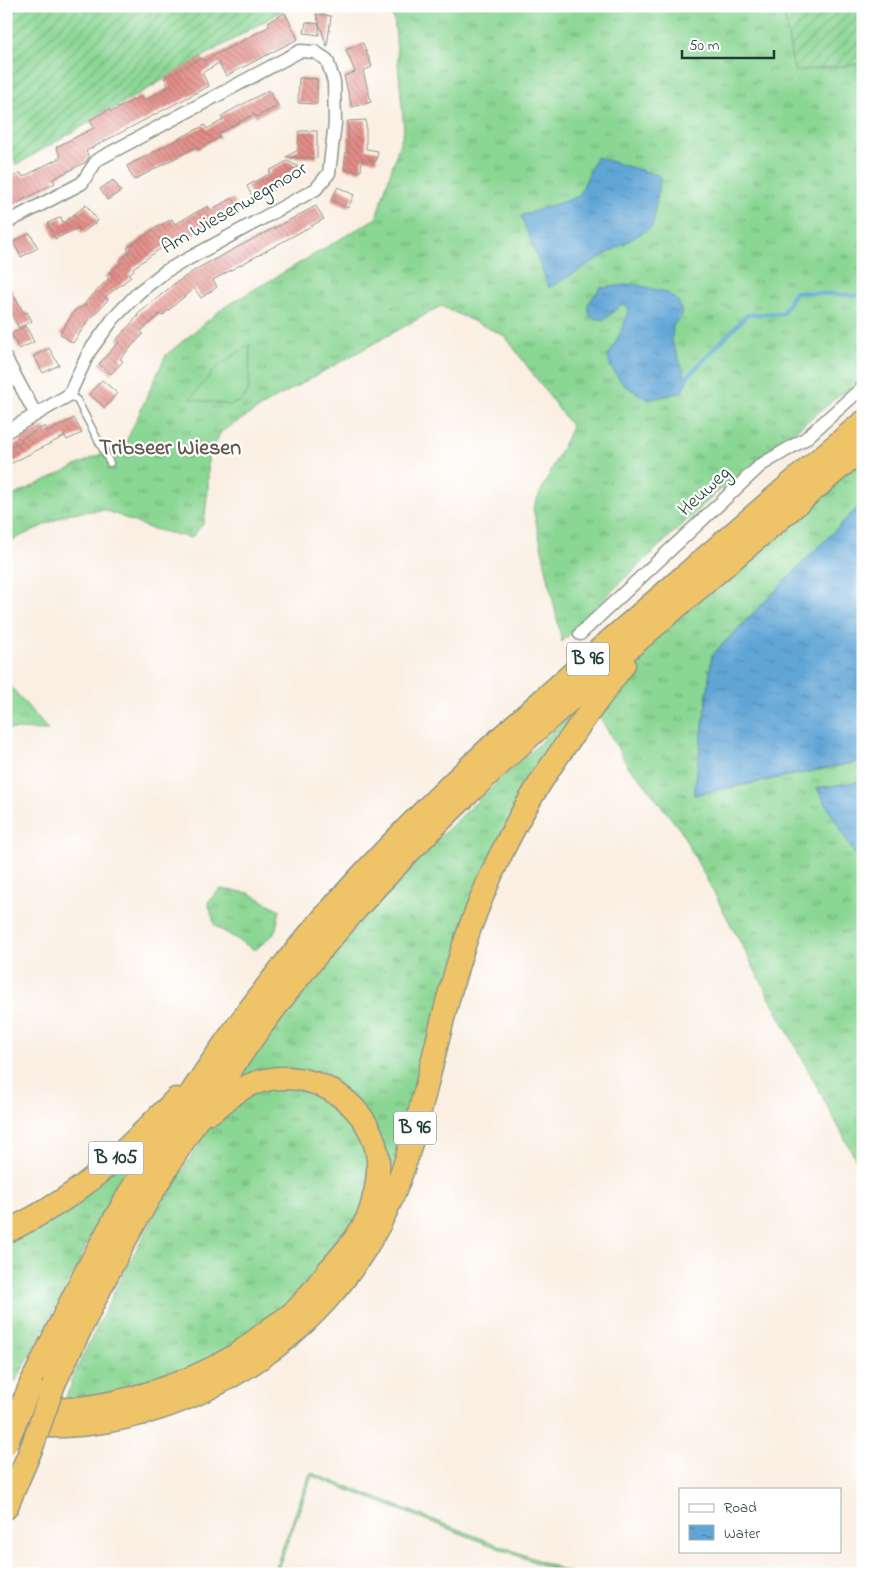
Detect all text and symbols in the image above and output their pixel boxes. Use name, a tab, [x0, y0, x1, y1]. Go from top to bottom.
scale bar	[682, 28, 774, 60]
text: 50 m	[689, 35, 720, 57]
street label: Am Wiesenwegmoor	[157, 155, 315, 264]
district label: Tribseer Wiesen	[99, 433, 241, 465]
street label: Heuweg	[672, 460, 739, 525]
road number: B 96	[567, 642, 609, 676]
road number: B 96	[394, 1112, 436, 1144]
road number: B 105	[88, 1142, 144, 1174]
legend	[679, 1488, 842, 1552]
text: Road	[724, 1497, 757, 1519]
text: Water	[724, 1523, 760, 1545]

